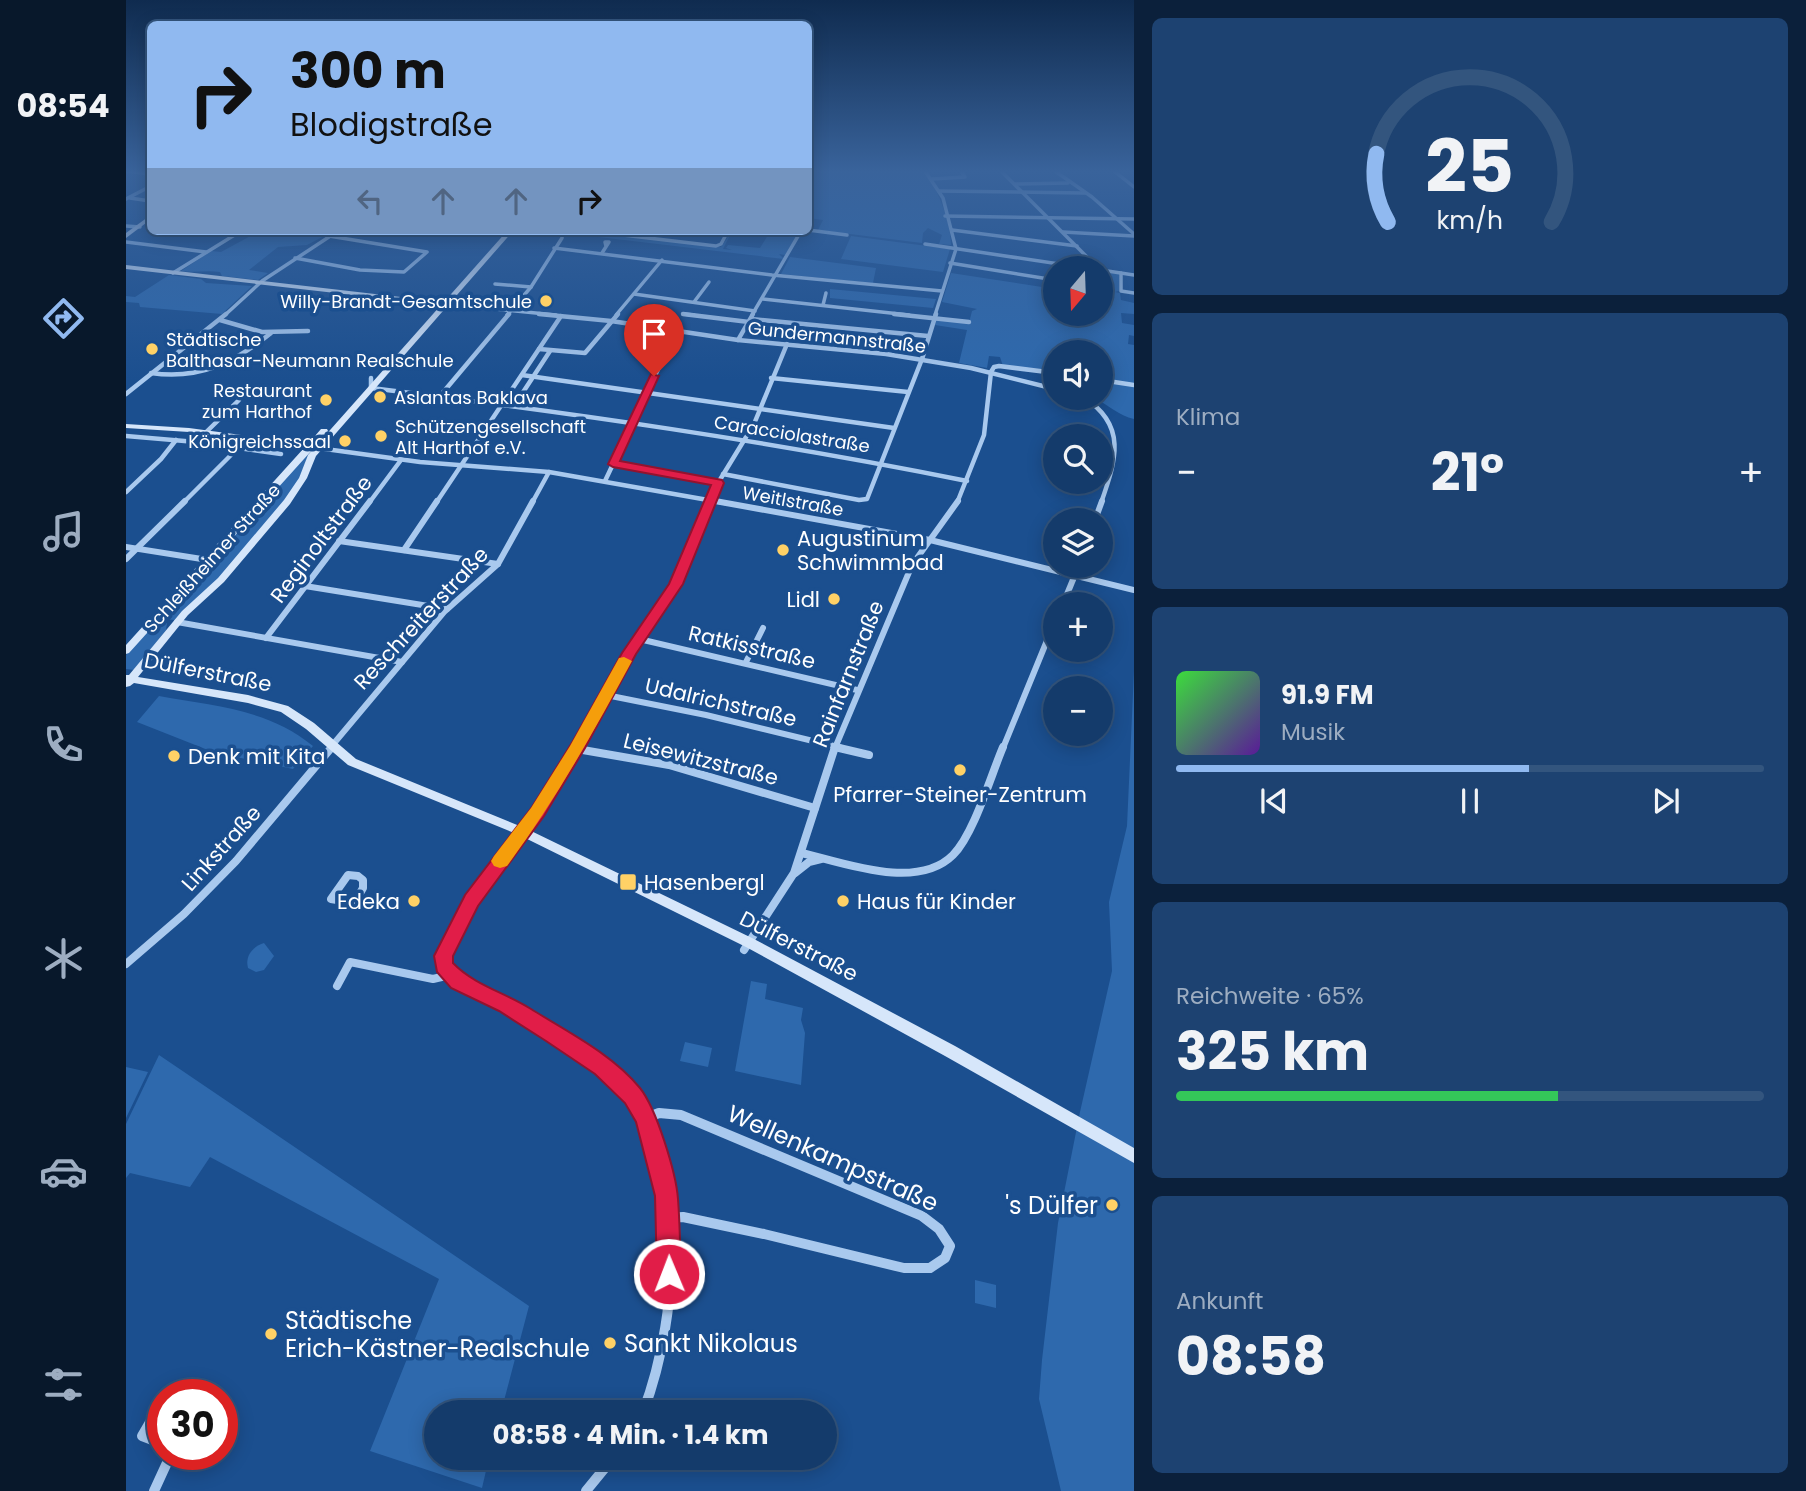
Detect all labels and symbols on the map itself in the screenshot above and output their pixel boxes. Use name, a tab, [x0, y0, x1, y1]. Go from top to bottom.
north arrow	[1043, 256, 1113, 326]
place label: Willy-Brandt-Gesamtschule	[280, 289, 532, 314]
marker: Willy-Brandt-Gesamtschule	[538, 293, 554, 309]
pin	[624, 304, 684, 376]
street label: Gundermannstraße	[747, 315, 927, 359]
place label: Städtische Balthasar-Neumann Realschule	[166, 327, 454, 373]
marker: Städtische Balthasar-Neumann Realschule	[144, 341, 160, 357]
place label: Restaurant zum Harthof	[202, 378, 312, 424]
place label: Aslantas Baklava	[394, 385, 548, 410]
marker: Aslantas Baklava	[372, 389, 388, 405]
marker: Restaurant zum Harthof	[318, 392, 334, 408]
street label: Caracciolastraße	[712, 409, 872, 459]
place label: Schützengesellschaft Alt Harthof e.V.	[395, 414, 586, 460]
marker: Schützengesellschaft Alt Harthof e.V.	[373, 428, 389, 444]
place label: Königreichssaal	[188, 429, 331, 454]
marker: Königreichssaal	[337, 433, 353, 449]
street label: Reginoltstraße	[263, 469, 379, 609]
street label: Schleißheimer Straße	[138, 478, 286, 638]
street label: Weitlstraße	[740, 480, 846, 522]
place label: Augustinum Schwimmbad	[797, 524, 944, 577]
street label: Reschreiterstraße	[347, 540, 495, 696]
marker: Augustinum Schwimmbad	[775, 542, 791, 558]
place label: Lidl	[786, 585, 820, 614]
marker: Lidl	[826, 591, 842, 607]
street label: Rainfarnstraße	[805, 596, 891, 752]
street label: Ratkisstraße	[686, 618, 818, 676]
street label: Dülferstraße	[142, 645, 274, 699]
street label: Udalrichstraße	[642, 670, 800, 734]
street label: Leisewitzstraße	[620, 726, 782, 792]
place label: Denk mit Kita	[188, 742, 325, 771]
marker: Denk mit Kita	[166, 748, 182, 764]
marker: Pfarrer-Steiner-Zentrum	[952, 762, 968, 778]
place label: Pfarrer-Steiner-Zentrum	[833, 780, 1087, 809]
street label: Linkstraße	[175, 799, 267, 897]
place label: Hasenbergl	[644, 868, 765, 897]
marker: Hasenbergl	[618, 872, 638, 892]
place label: Edeka	[337, 887, 400, 916]
place label: Haus für Kinder	[857, 887, 1016, 916]
marker: Edeka	[406, 893, 422, 909]
marker: Haus für Kinder	[835, 893, 851, 909]
street label: Dülferstraße	[735, 904, 863, 988]
street label: Wellenkampstraße	[722, 1097, 944, 1219]
place label: 's Dülfer	[1005, 1189, 1098, 1222]
marker: 's Dülfer	[1104, 1197, 1120, 1213]
position arrow	[632, 1237, 706, 1311]
place label: Städtische Erich-Kästner-Realschule	[285, 1304, 590, 1365]
marker: Städtische Erich-Kästner-Realschule	[263, 1326, 279, 1342]
place label: Sankt Nikolaus	[624, 1327, 798, 1360]
marker: Sankt Nikolaus	[602, 1335, 618, 1351]
speed limit sign: 30	[147, 1379, 238, 1470]

